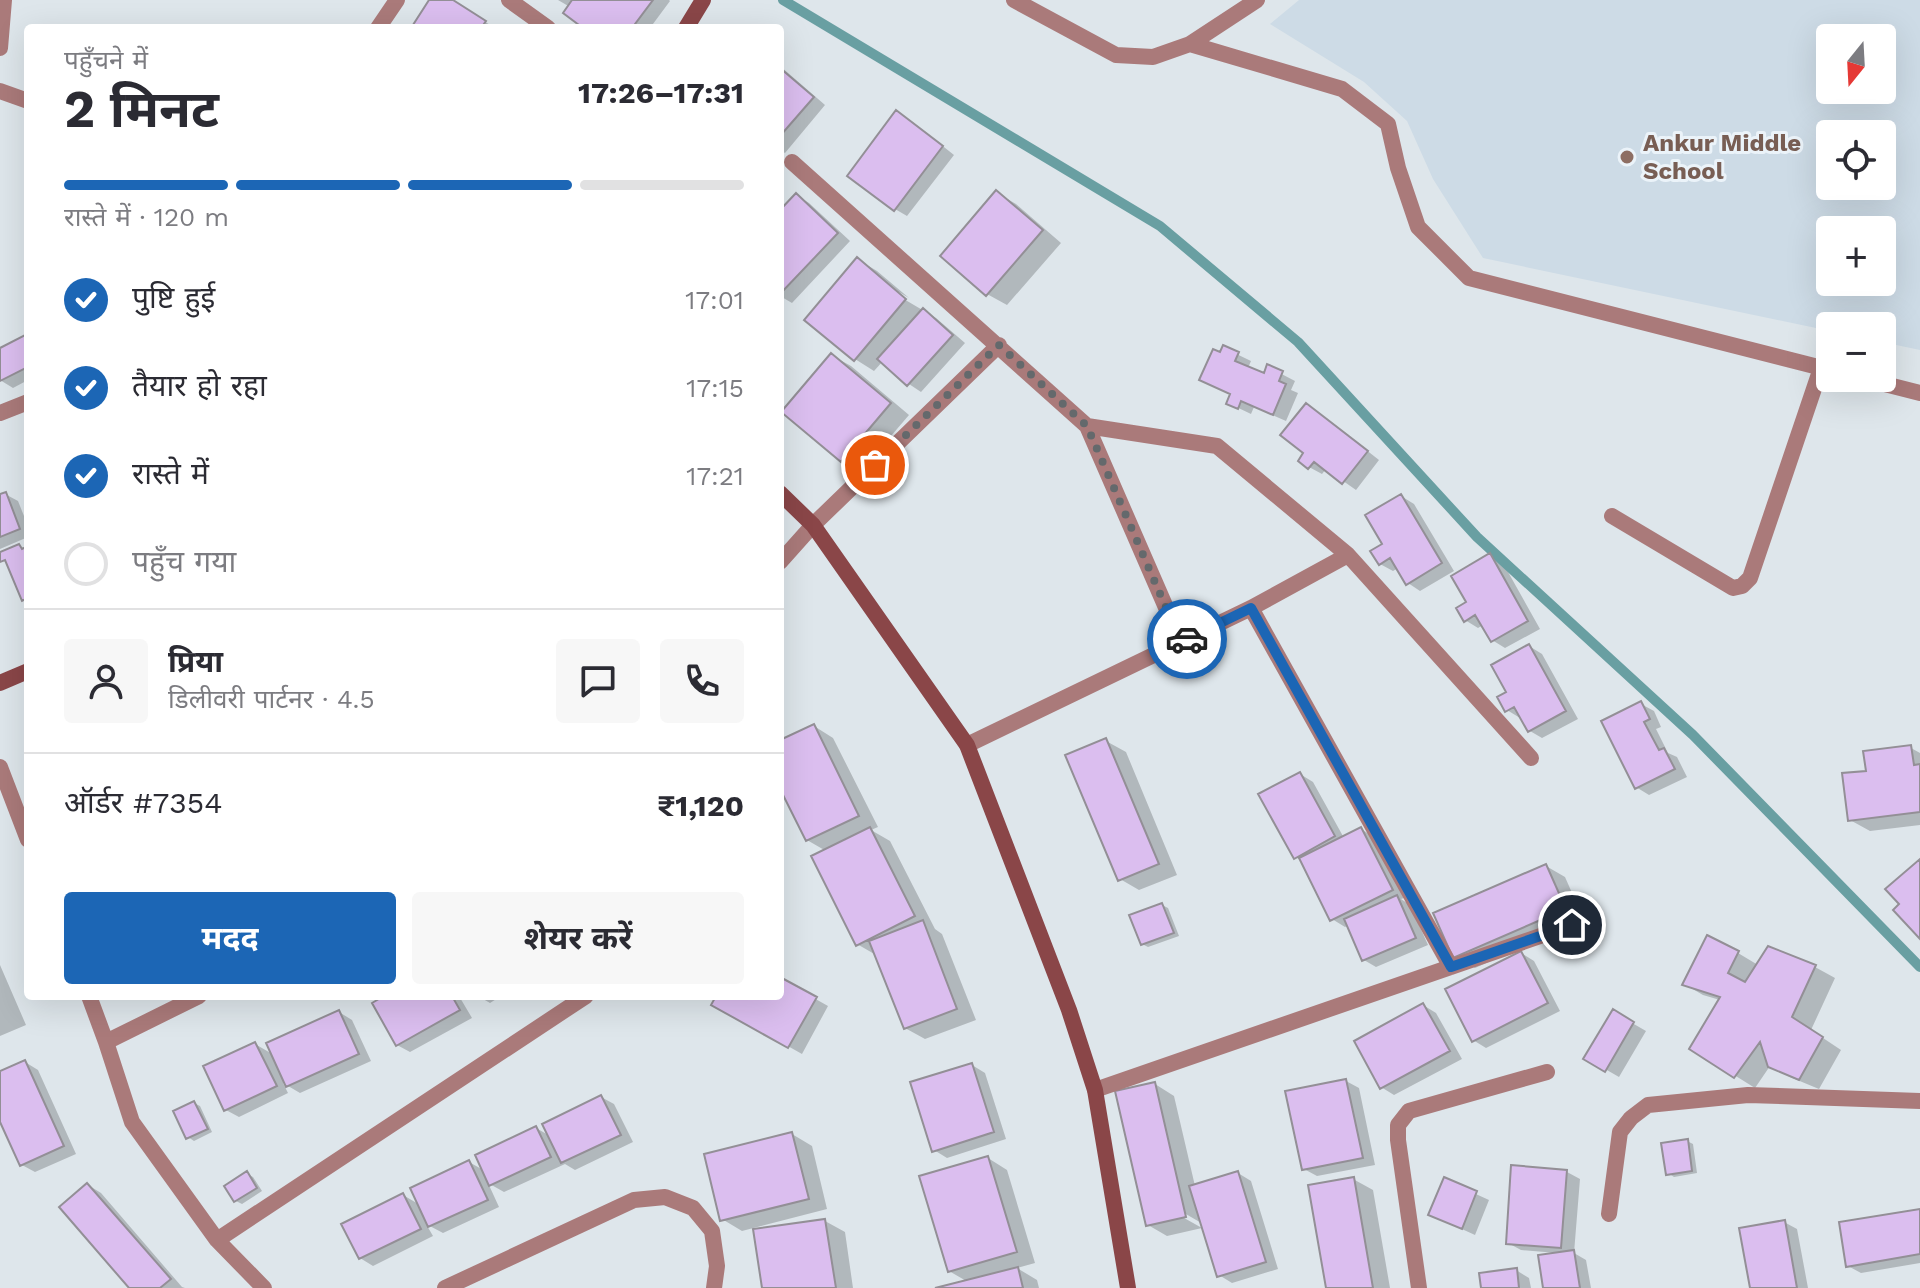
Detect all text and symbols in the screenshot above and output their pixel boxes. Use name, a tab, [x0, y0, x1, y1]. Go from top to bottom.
north arrow	[1816, 24, 1896, 104]
map controls	[1816, 24, 1896, 392]
text: पहुँचने में	[64, 45, 148, 75]
text: 17:26–17:31	[578, 75, 744, 110]
text: 2 मिनट	[64, 79, 219, 140]
button: locate	[1816, 120, 1896, 200]
place label: Ankur Middle School	[1643, 129, 1801, 185]
marker: Ankur Middle School	[1618, 148, 1636, 166]
text: रास्ते में · 120 m	[64, 202, 229, 232]
button: +	[1816, 216, 1896, 296]
icon: check	[64, 278, 108, 322]
text: पुष्टि हुई	[132, 280, 215, 315]
text: 17:01	[685, 285, 744, 315]
button: −	[1816, 312, 1896, 392]
icon: check	[64, 366, 108, 410]
text: तैयार हो रहा	[132, 368, 267, 403]
text: 17:15	[686, 373, 744, 403]
pin	[841, 431, 909, 499]
icon: bag	[853, 443, 897, 487]
icon: check	[64, 454, 108, 498]
text: रास्ते में	[132, 456, 209, 491]
text: 17:21	[686, 461, 744, 491]
text: पहुँच गया	[132, 544, 236, 579]
courier	[1147, 599, 1227, 679]
icon: car	[1165, 617, 1209, 661]
button: person	[64, 639, 148, 723]
button: chat	[556, 639, 640, 723]
button: phone	[660, 639, 744, 723]
text: प्रिया	[168, 644, 223, 679]
text: डिलीवरी पार्टनर · 4.5	[168, 684, 375, 714]
text: ऑर्डर #7354	[64, 785, 223, 820]
text: ₹1,120	[657, 788, 744, 823]
pin	[1538, 891, 1606, 959]
button: मदद	[64, 892, 396, 984]
button: शेयर करें	[412, 892, 744, 984]
icon: home	[1550, 903, 1594, 947]

